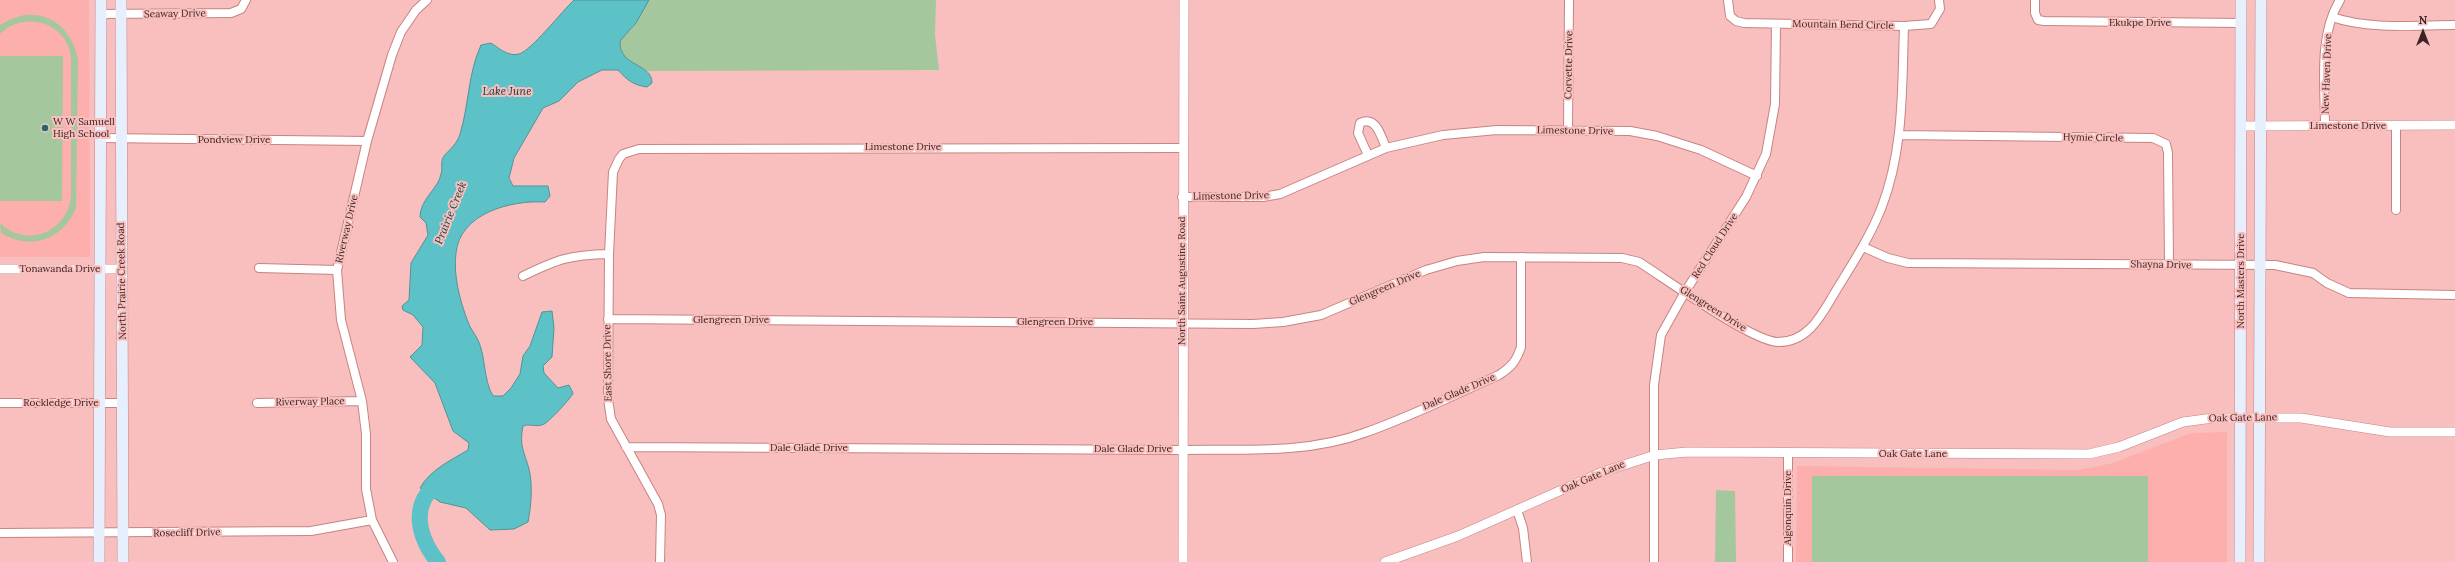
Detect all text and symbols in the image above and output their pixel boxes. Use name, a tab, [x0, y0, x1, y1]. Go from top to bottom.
street label: Seaway Drive	[144, 7, 206, 21]
north arrow	[2403, 12, 2443, 52]
text: N	[2419, 13, 2427, 27]
street label: Ekukpe Drive	[2109, 17, 2171, 29]
street label: Mountain Bend Circle	[1792, 18, 1894, 32]
street label: Corvette Drive	[1562, 31, 1576, 99]
street label: New Haven Drive	[2320, 34, 2334, 114]
water label: Lake June	[483, 85, 531, 99]
place label: W W Samuell High School	[53, 116, 115, 140]
street label: Limestone Drive	[2310, 120, 2386, 132]
marker: W W Samuell High School	[40, 123, 50, 133]
street label: Limestone Drive	[1537, 124, 1613, 138]
street label: Hymie Circle	[2063, 131, 2123, 145]
street label: Pondview Drive	[198, 134, 270, 146]
street label: Limestone Drive	[865, 141, 941, 153]
water label: Prairie Creek	[432, 180, 470, 246]
street label: Limestone Drive	[1193, 189, 1269, 203]
street label: Riverway Drive	[333, 194, 361, 264]
street label: Red Cloud Drive	[1689, 211, 1741, 281]
street label: North Saint Augustine Road	[1176, 217, 1188, 345]
street label: North Prairie Creek Road	[115, 222, 129, 340]
street label: North Masters Drive	[2235, 233, 2247, 329]
street label: Shayna Drive	[2130, 258, 2192, 272]
street label: Tonawanda Drive	[20, 263, 100, 275]
street label: Glengreen Drive	[1348, 268, 1422, 308]
street label: Glengreen Drive	[1678, 284, 1748, 334]
street label: Glengreen Drive	[693, 314, 769, 326]
street label: Glengreen Drive	[1017, 316, 1093, 328]
street label: East Shore Drive	[601, 324, 615, 402]
street label: Dale Glade Drive	[1421, 371, 1497, 413]
street label: Riverway Place	[275, 395, 345, 409]
street label: Rockledge Drive	[23, 397, 99, 409]
street label: Oak Gate Lane	[2209, 411, 2277, 425]
street label: Dale Glade Drive	[770, 442, 848, 454]
street label: Dale Glade Drive	[1094, 443, 1172, 455]
street label: Oak Gate Lane	[1879, 448, 1947, 460]
street label: Oak Gate Lane	[1559, 458, 1627, 496]
street label: Algonquin Drive	[1782, 471, 1794, 545]
street label: Rosecliff Drive	[153, 526, 221, 540]

